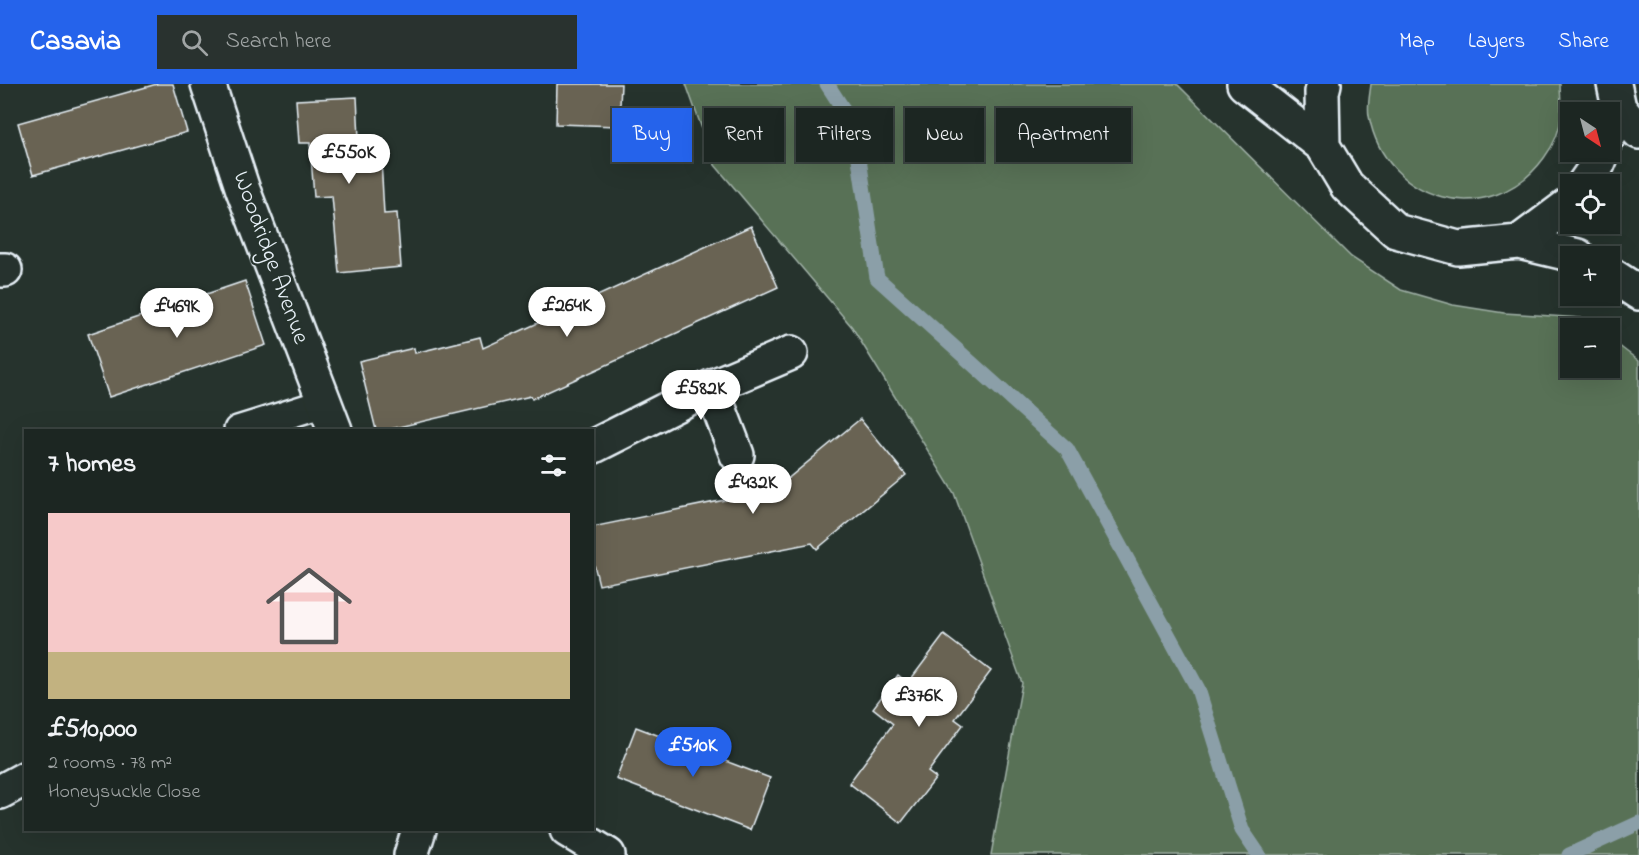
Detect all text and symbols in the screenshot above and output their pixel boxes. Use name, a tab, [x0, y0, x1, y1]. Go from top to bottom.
search box	[157, 15, 577, 69]
text: Casavia	[30, 22, 121, 63]
icon: search	[178, 26, 211, 59]
text: Search here	[226, 26, 331, 58]
text: Map	[1399, 27, 1435, 57]
text: Layers	[1468, 27, 1525, 57]
text: Share	[1558, 27, 1609, 57]
north arrow	[1560, 102, 1620, 162]
map controls	[1560, 102, 1620, 378]
chip: Buy	[612, 108, 692, 162]
chip: Rent	[704, 108, 784, 162]
chip: Filters	[796, 108, 893, 162]
chip: New	[905, 108, 984, 162]
chip: Apartment	[996, 108, 1131, 162]
pin: £550K	[307, 134, 391, 185]
text: £550K	[322, 139, 376, 168]
street label: Woodridge Avenue	[222, 167, 318, 350]
button: locate	[1560, 174, 1620, 234]
button: +	[1560, 246, 1620, 306]
pin: £264K	[525, 287, 609, 338]
pin: £469K	[135, 288, 219, 339]
text: £264K	[542, 292, 592, 321]
text: £469K	[154, 293, 200, 322]
button: −	[1560, 318, 1620, 378]
pin: £582K	[659, 370, 743, 421]
text: £582K	[675, 375, 727, 404]
text: 7 homes	[48, 446, 136, 484]
icon: filters	[537, 449, 570, 482]
pin: £432K	[711, 464, 795, 515]
text: £432K	[729, 469, 777, 498]
icon: home	[255, 552, 363, 660]
pin: £376K	[877, 677, 961, 728]
text: £376K	[895, 682, 943, 711]
text: £510,000	[48, 711, 137, 749]
pin: £510K	[651, 727, 735, 778]
text: £510K	[669, 732, 717, 761]
text: 2 rooms · 78 m²	[48, 749, 172, 778]
text: Honeysuckle Close	[48, 778, 200, 807]

